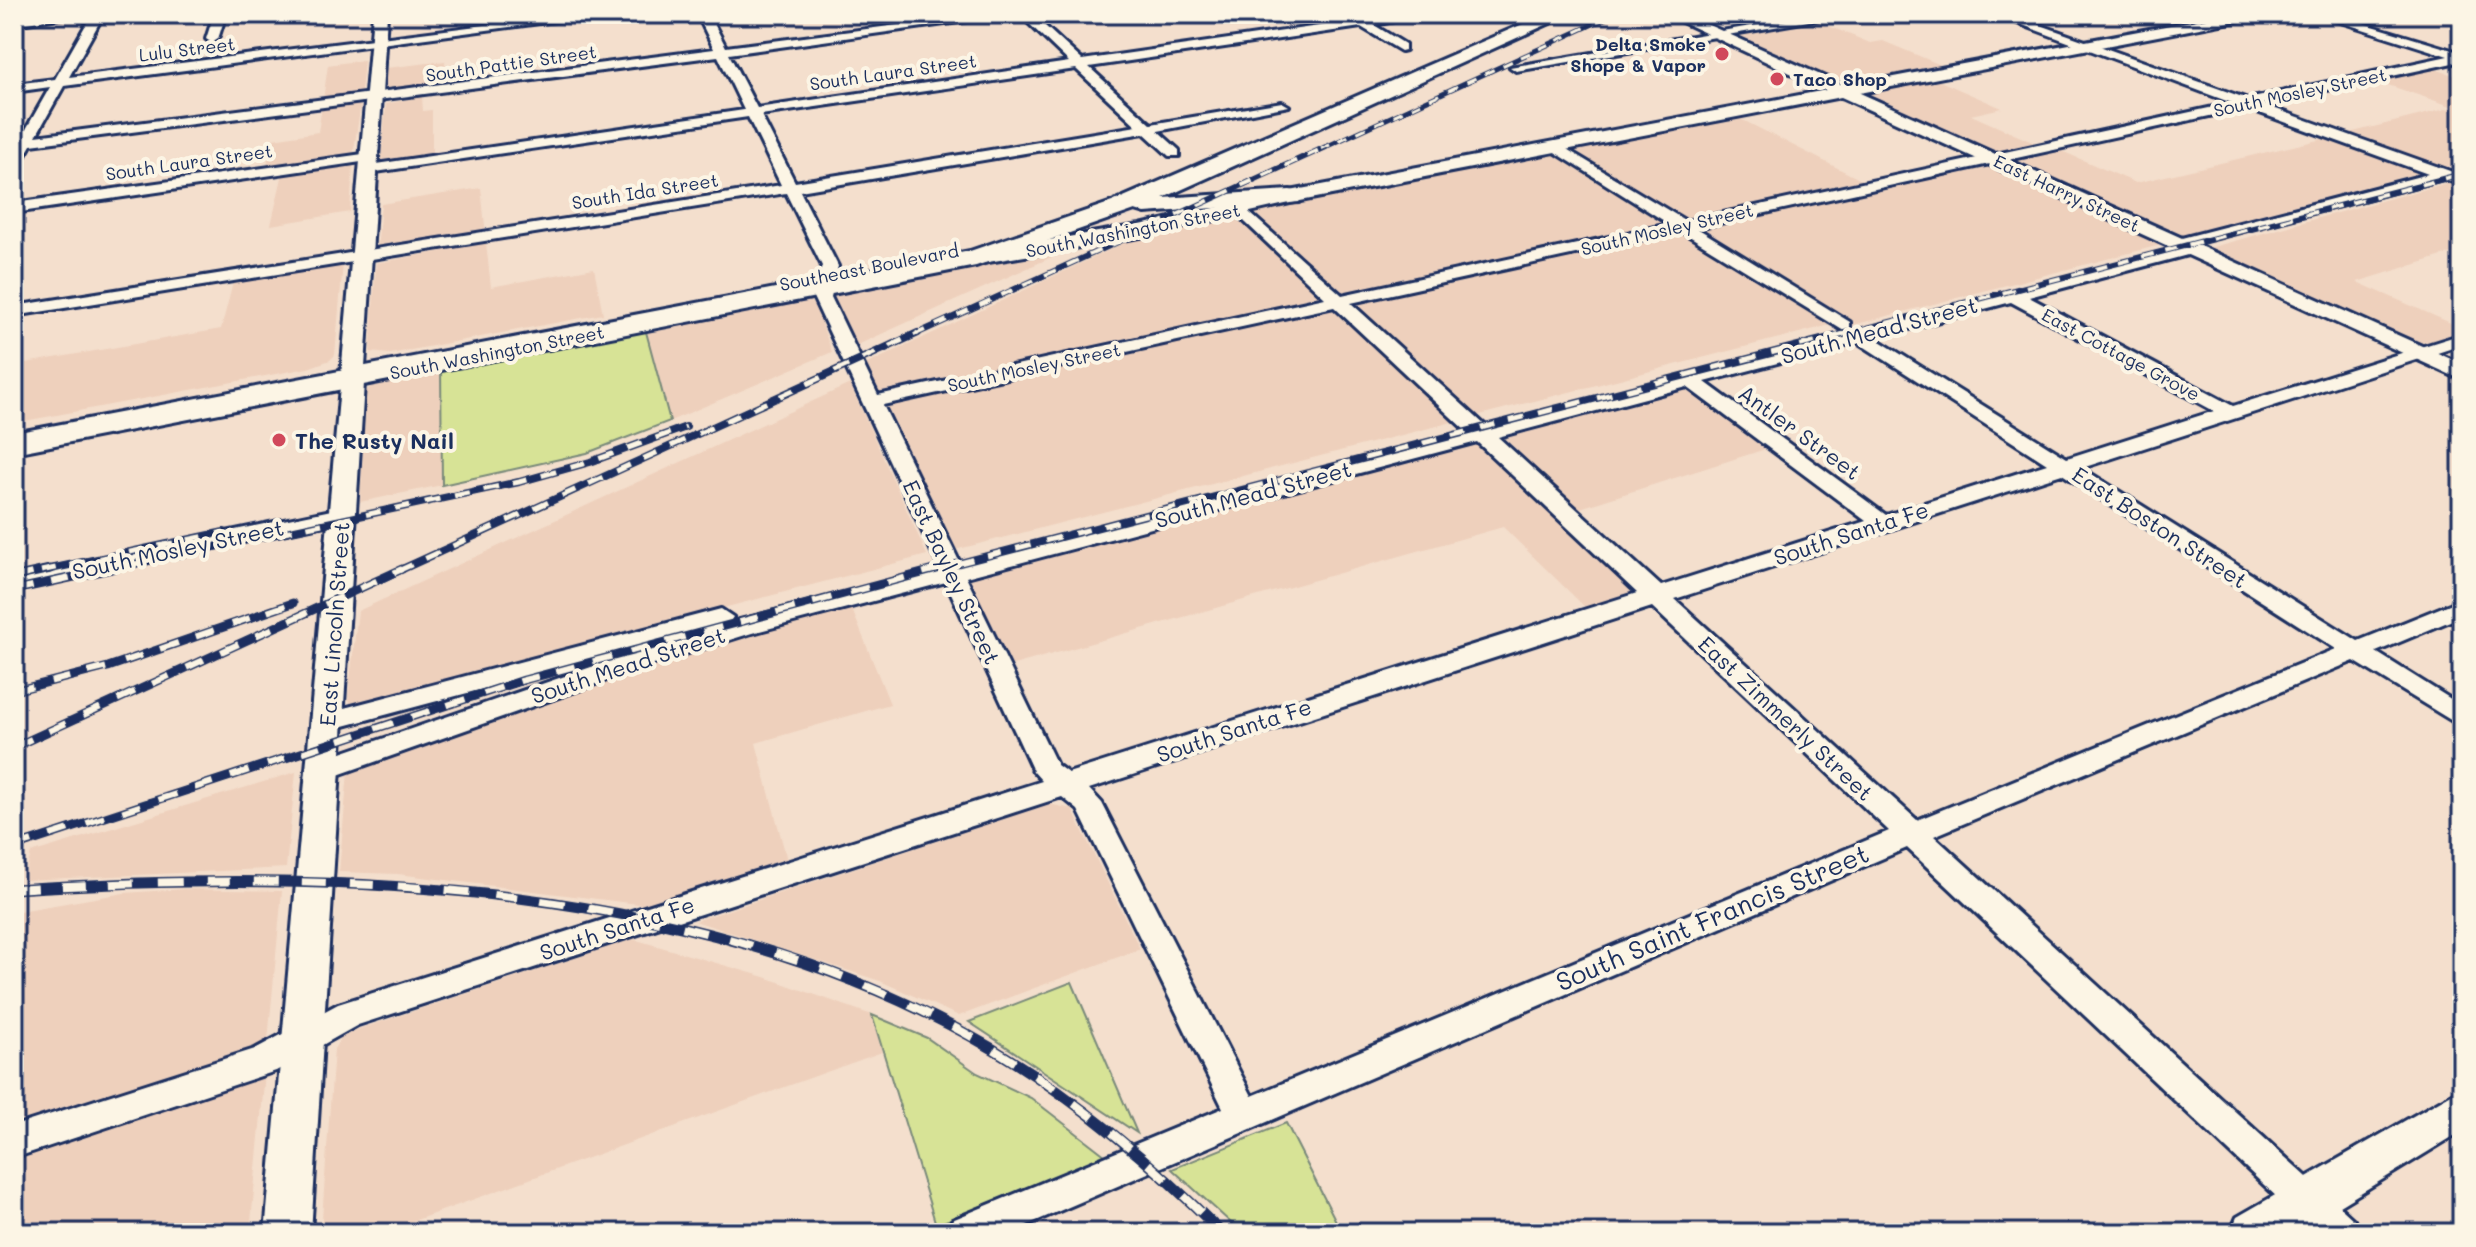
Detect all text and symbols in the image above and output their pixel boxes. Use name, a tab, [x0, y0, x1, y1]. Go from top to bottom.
street label: Lulu Street	[138, 31, 236, 67]
place label: Delta Smoke Shope & Vapor	[1570, 32, 1706, 77]
street label: South Pattie Street	[424, 39, 598, 87]
marker: Delta Smoke Shope & Vapor	[1713, 45, 1731, 63]
street label: South Laura Street	[808, 48, 978, 96]
street label: South Mosley Street	[2211, 62, 2389, 122]
place label: Taco Shop	[1793, 67, 1887, 91]
marker: Taco Shop	[1768, 70, 1786, 88]
street label: South Laura Street	[104, 138, 274, 186]
street label: East Harry Street	[1990, 149, 2144, 237]
street label: South Ida Street	[570, 168, 720, 214]
street label: South Washington Street	[1024, 197, 1242, 263]
street label: South Mosley Street	[1578, 197, 1756, 261]
street label: Southeast Boulevard	[777, 238, 961, 296]
street label: South Mead Street	[1777, 290, 1981, 370]
street label: East Cottage Grove	[2038, 302, 2204, 406]
street label: South Washington Street	[388, 319, 606, 385]
street label: South Mosley Street	[945, 337, 1123, 397]
street label: Antler Street	[1733, 378, 1867, 486]
place label: The Rusty Nail	[295, 426, 454, 455]
marker: The Rusty Nail	[270, 431, 288, 449]
street label: South Mead Street	[1151, 454, 1355, 534]
street label: East Boston Street	[2067, 460, 2253, 594]
street label: East Bayley Street	[897, 475, 1007, 669]
street label: South Santa Fe	[1770, 494, 1932, 572]
street label: South Mosley Street	[70, 512, 286, 586]
street label: East Lincoln Street	[312, 521, 356, 727]
street label: South Mead Street	[527, 620, 729, 710]
street label: East Zimmerly Street	[1692, 629, 1880, 807]
street label: South Santa Fe	[1153, 691, 1315, 769]
street label: South Saint Francis Street	[1550, 836, 1874, 998]
street label: South Santa Fe	[536, 889, 698, 967]

